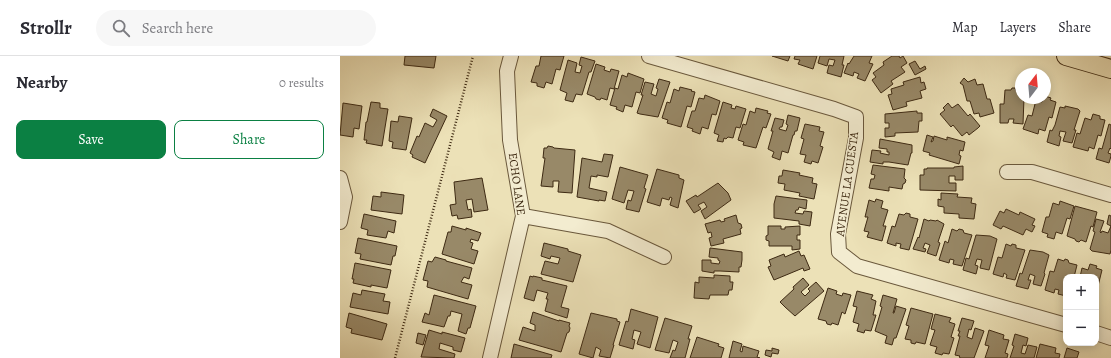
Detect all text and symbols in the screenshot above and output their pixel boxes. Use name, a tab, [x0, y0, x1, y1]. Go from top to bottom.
search box	[96, 10, 376, 46]
text: Strollr	[20, 15, 72, 41]
icon: search	[110, 17, 132, 39]
text: Search here	[142, 18, 213, 38]
text: Map	[952, 18, 978, 37]
text: Layers	[1000, 18, 1036, 37]
text: Share	[1058, 18, 1091, 37]
north arrow	[1015, 68, 1051, 104]
text: Nearby	[16, 71, 67, 94]
text: 0 results	[279, 74, 324, 91]
button: Save	[16, 120, 166, 159]
button: Share	[174, 120, 324, 159]
street label: AVENUE LA CUESTA	[832, 130, 862, 238]
street label: ECHO LANE	[505, 152, 529, 216]
map controls	[1063, 274, 1099, 346]
button: +	[1063, 274, 1099, 310]
button: −	[1063, 310, 1099, 346]

